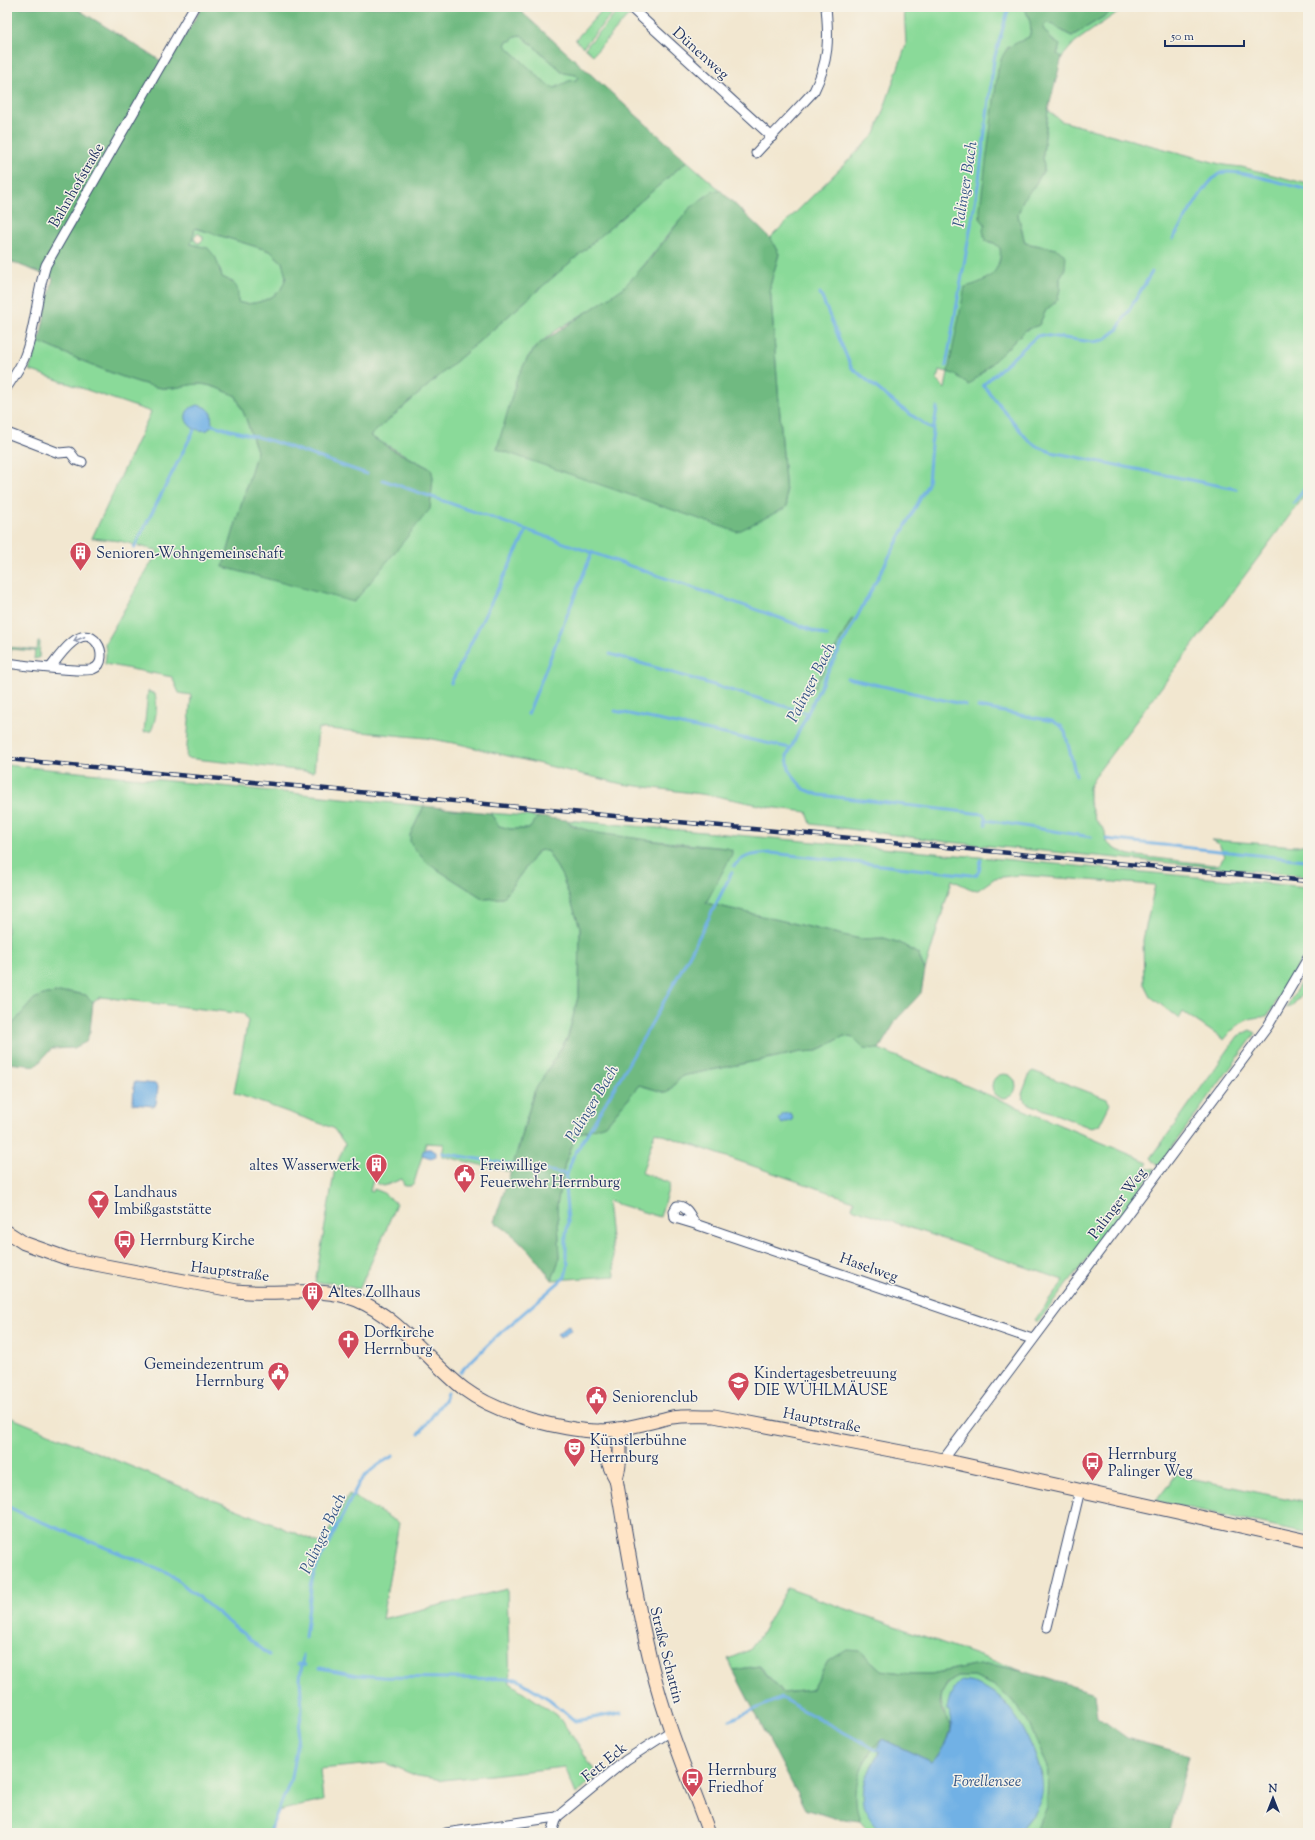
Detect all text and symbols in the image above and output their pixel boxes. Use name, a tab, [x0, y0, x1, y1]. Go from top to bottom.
scale bar	[1165, 22, 1244, 48]
street label: Dünenweg	[667, 23, 733, 85]
text: 50 m	[1170, 28, 1194, 46]
street label: Bahnhofstraße	[45, 140, 110, 232]
water label: Palinger Bach	[948, 140, 985, 229]
building icon: Senioren-Wohngemeinschaft	[67, 540, 93, 573]
place label: Senioren-Wohngemeinschaft	[96, 544, 284, 565]
one-way arrow	[73, 636, 85, 643]
water label: Palinger Bach	[782, 639, 842, 727]
water label: Palinger Bach	[561, 1061, 625, 1147]
building icon: altes Wasserwerk	[363, 1152, 389, 1185]
place label: altes Wasserwerk	[249, 1156, 360, 1177]
place label: Freiwillige Feuerwehr Herrnburg	[480, 1156, 620, 1194]
public building icon: Freiwillige Feuerwehr Herrnburg	[451, 1161, 477, 1194]
street label: Palinger Weg	[1084, 1164, 1152, 1244]
place label: Landhaus Imbißgaststätte	[114, 1183, 212, 1221]
bar icon: Landhaus Imbißgaststätte	[86, 1188, 112, 1221]
bus stop icon: Herrnburg Kirche	[111, 1227, 137, 1260]
place label: Herrnburg Kirche	[140, 1231, 255, 1252]
street label: Haselweg	[836, 1249, 901, 1288]
street label: Hauptstraße	[189, 1257, 270, 1288]
building icon: Altes Zollhaus	[299, 1279, 325, 1312]
place label: Altes Zollhaus	[328, 1283, 421, 1304]
place label: Dorfkirche Herrnburg	[364, 1323, 434, 1361]
church icon: Dorfkirche Herrnburg	[336, 1328, 362, 1361]
place label: Gemeindezentrum Herrnburg	[144, 1355, 265, 1393]
public building icon: Gemeindezentrum Herrnburg	[266, 1360, 292, 1393]
place label: Kindertagesbetreuung DIE WÜHLMÄUSE	[754, 1364, 897, 1402]
school or university icon: Kindertagesbetreuung DIE WÜHLMÄUSE	[725, 1369, 751, 1402]
public building icon: Seniorenclub	[583, 1384, 609, 1417]
place label: Seniorenclub	[612, 1388, 698, 1409]
street label: Hauptstraße	[781, 1404, 863, 1439]
place label: Künstlerbühne Herrnburg	[590, 1431, 687, 1469]
theatre icon: Künstlerbühne Herrnburg	[561, 1436, 587, 1469]
place label: Herrnburg Palinger Weg	[1108, 1445, 1193, 1483]
bus stop icon: Herrnburg Palinger Weg	[1079, 1450, 1105, 1483]
water label: Palinger Bach	[296, 1490, 353, 1578]
street label: Straße Schattin	[643, 1605, 688, 1706]
street label: Fett Eck	[578, 1739, 632, 1788]
place label: Herrnburg Friedhof	[708, 1761, 777, 1799]
bus stop icon: Herrnburg Friedhof	[679, 1766, 705, 1799]
water label: Forellensee	[953, 1771, 1021, 1794]
north arrow	[1253, 1778, 1293, 1818]
text: N	[1268, 1781, 1278, 1797]

